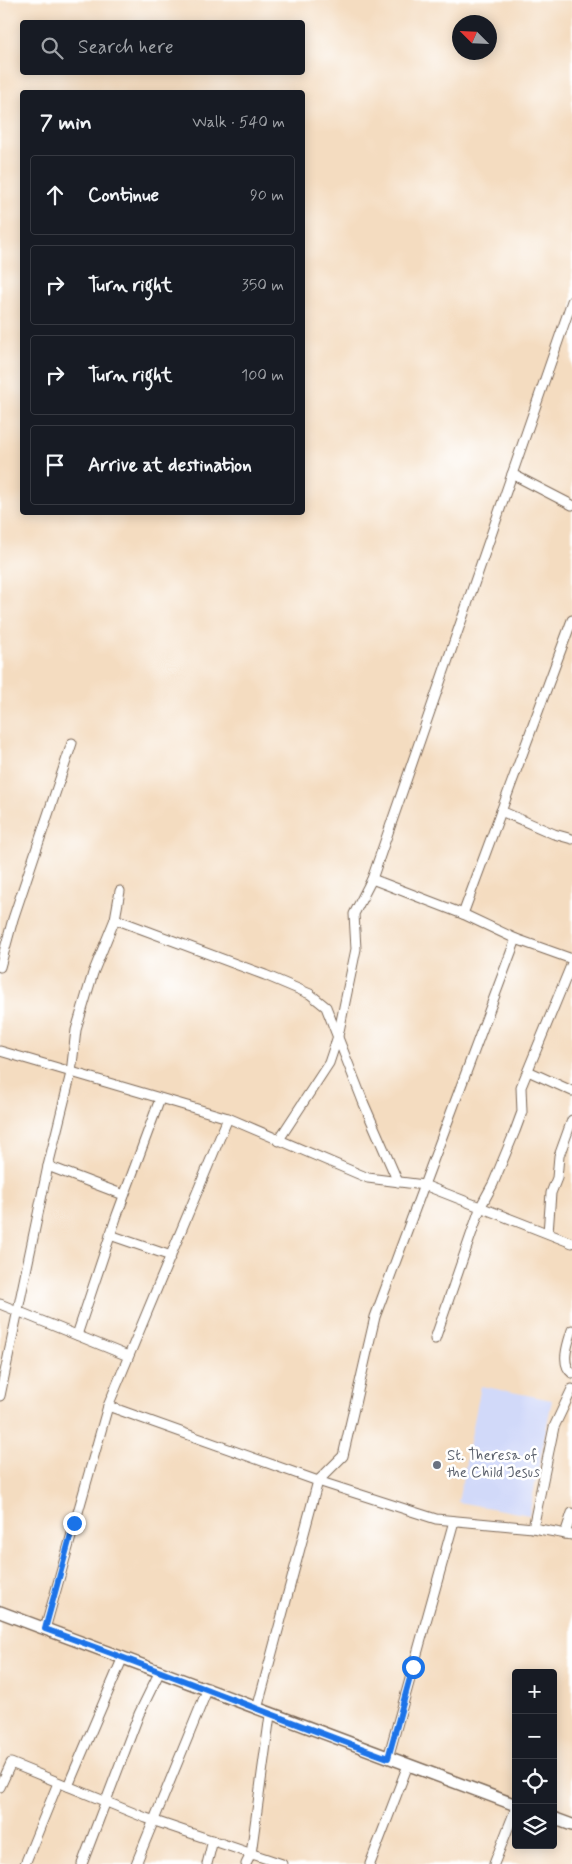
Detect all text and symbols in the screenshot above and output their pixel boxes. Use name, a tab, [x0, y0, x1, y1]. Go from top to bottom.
north arrow	[452, 15, 497, 60]
search box	[20, 20, 305, 75]
icon: search	[38, 34, 66, 62]
text: Search here	[78, 35, 174, 60]
text: 7 min	[40, 109, 92, 137]
text: Walk · 540 m	[192, 112, 285, 133]
icon: ahead	[41, 181, 69, 209]
text: Continue	[88, 183, 159, 208]
text: 90 m	[250, 185, 284, 206]
icon: right	[41, 271, 69, 299]
text: Turn right	[88, 273, 172, 298]
text: 350 m	[242, 275, 284, 296]
icon: right	[41, 361, 69, 389]
text: Turn right	[88, 363, 172, 388]
text: 100 m	[241, 365, 284, 386]
icon: arrive	[41, 451, 69, 479]
text: Arrive at destination	[88, 453, 252, 478]
place label: St. Theresa of the Child Jesus	[447, 1446, 540, 1483]
marker: St. Theresa of the Child Jesus	[431, 1459, 443, 1471]
route end	[63, 1512, 86, 1535]
route start	[402, 1656, 425, 1679]
map controls	[512, 1669, 557, 1849]
button: +	[512, 1669, 557, 1714]
button: −	[512, 1714, 557, 1759]
button: locate	[512, 1759, 557, 1804]
button: layers	[512, 1804, 557, 1849]

